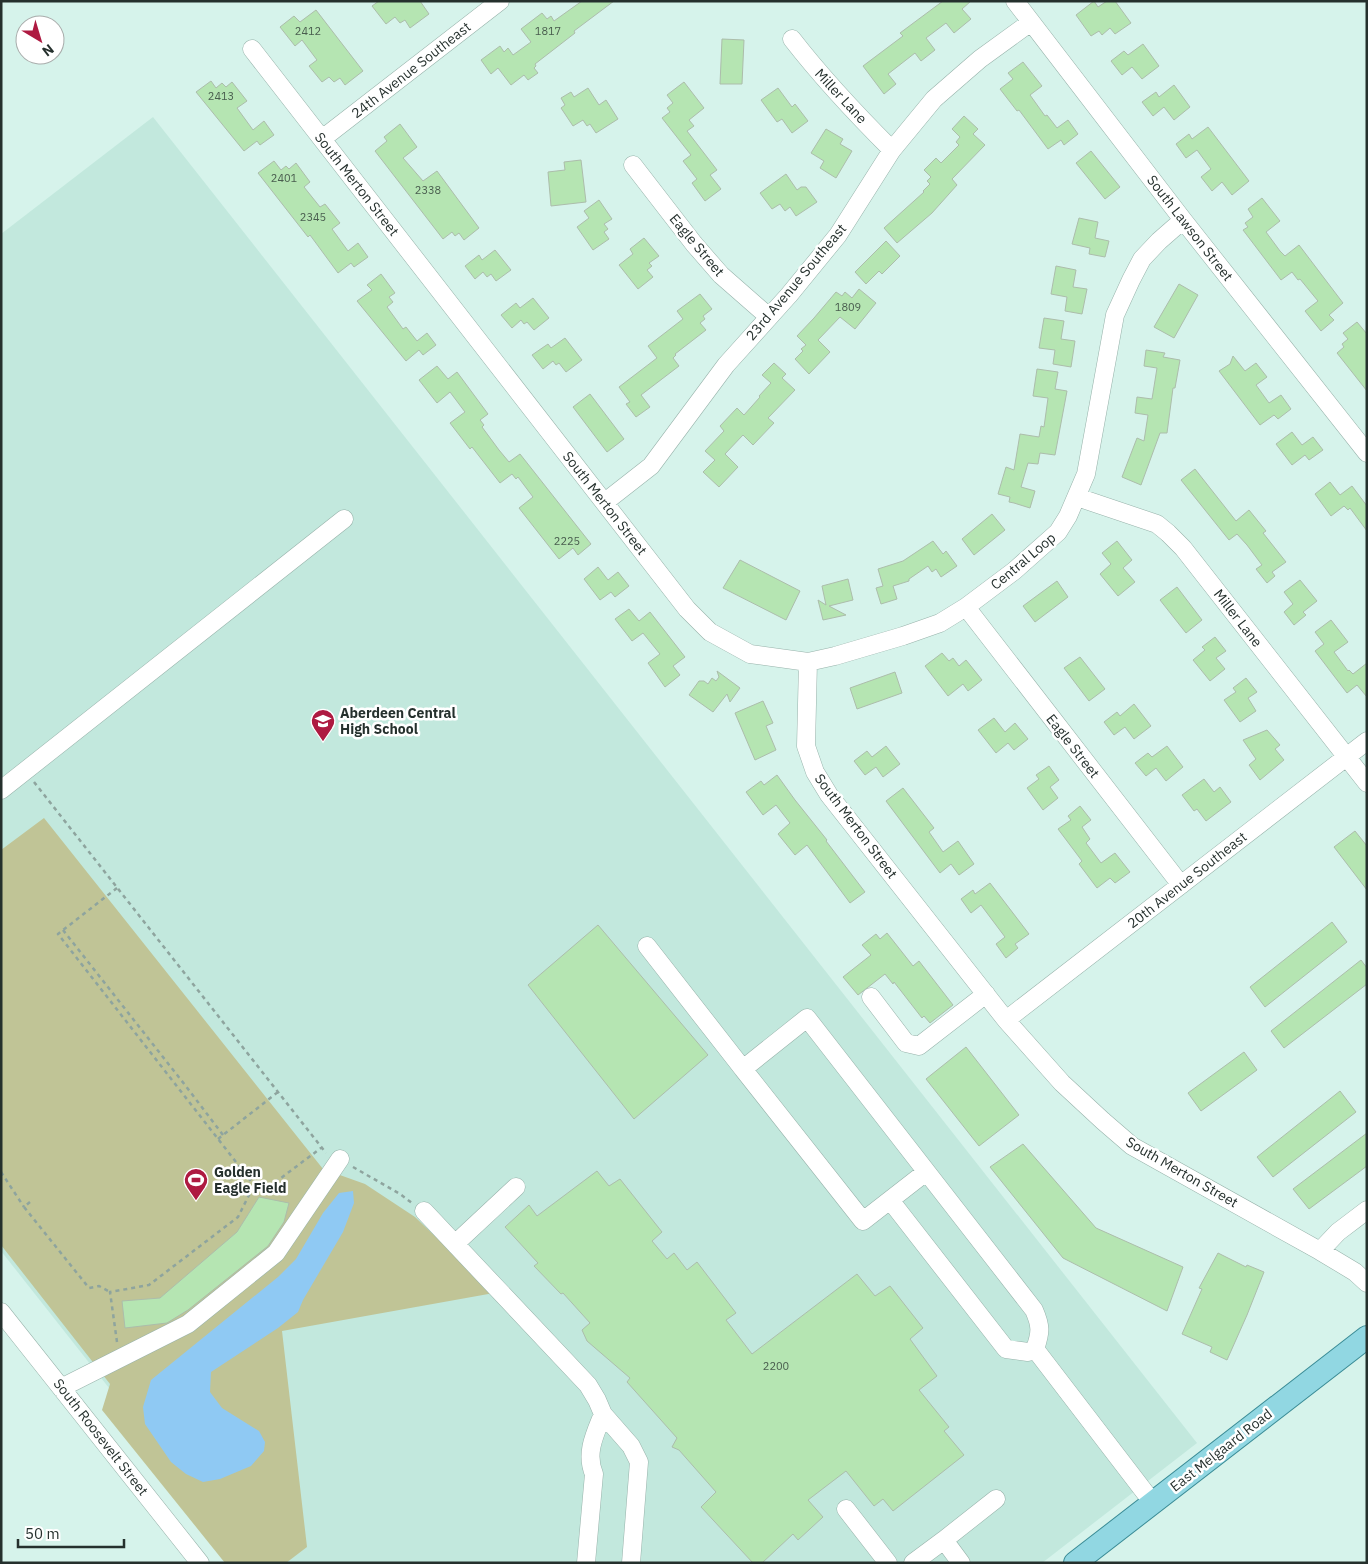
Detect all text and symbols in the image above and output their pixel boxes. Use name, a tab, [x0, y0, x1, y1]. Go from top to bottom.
north arrow	[15, 15, 65, 65]
street label: 24th Avenue Southeast	[348, 18, 474, 122]
house number: 2412	[295, 24, 321, 38]
house number: 1817	[535, 24, 561, 38]
text: N	[38, 40, 58, 60]
street label: Miller Lane	[811, 65, 871, 127]
house number: 2413	[208, 89, 234, 103]
street label: South Merton Street	[311, 129, 403, 240]
house number: 2401	[271, 171, 298, 185]
street label: South Lawson Street	[1143, 171, 1237, 285]
house number: 2338	[415, 183, 441, 197]
house number: 2345	[300, 210, 326, 224]
street label: Eagle Street	[666, 210, 728, 280]
street label: 23rd Avenue Southeast	[742, 220, 850, 344]
house number: 1809	[835, 300, 861, 314]
street label: South Merton Street	[559, 448, 651, 559]
street label: Central Loop	[987, 529, 1059, 593]
house number: 2225	[554, 534, 580, 548]
street label: Miller Lane	[1210, 585, 1266, 651]
place label: Aberdeen Central High School	[340, 704, 456, 738]
school or university icon: Aberdeen Central High School	[310, 708, 336, 742]
street label: Eagle Street	[1042, 710, 1104, 782]
street label: South Merton Street	[811, 770, 901, 882]
street label: 20th Avenue Southeast	[1124, 828, 1250, 932]
street label: South Merton Street	[1123, 1133, 1241, 1212]
place label: Golden Eagle Field	[214, 1163, 286, 1197]
sports icon: Golden Eagle Field	[183, 1167, 209, 1201]
house number: 2200	[763, 1359, 789, 1373]
street label: South Roosevelt Street	[50, 1375, 152, 1499]
street label: East Melgaard Road	[1166, 1405, 1276, 1495]
scale bar	[18, 1516, 124, 1548]
text: 50 m	[25, 1524, 60, 1543]

